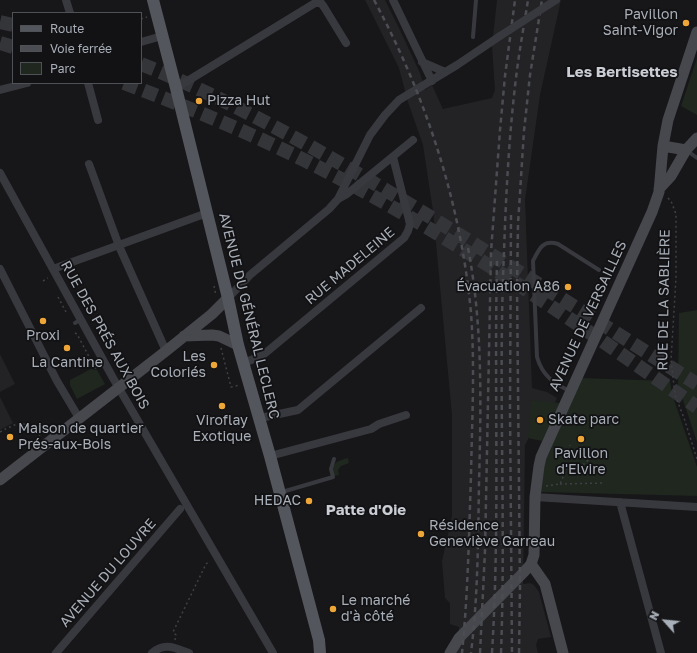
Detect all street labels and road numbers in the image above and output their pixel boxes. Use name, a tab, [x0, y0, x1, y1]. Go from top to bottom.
street label: AVENUE DU GÉNÉRAL LECLERC	[215, 211, 283, 421]
street label: RUE MADELEINE	[302, 224, 398, 308]
street label: RUE DE LA SABLIÈRE	[654, 229, 674, 371]
street label: AVENUE DE VERSAILLES	[546, 238, 630, 394]
street label: RUE DES PRÉS AUX BOIS	[57, 258, 153, 412]
street label: AVENUE DU LOUVRE	[56, 515, 160, 631]

